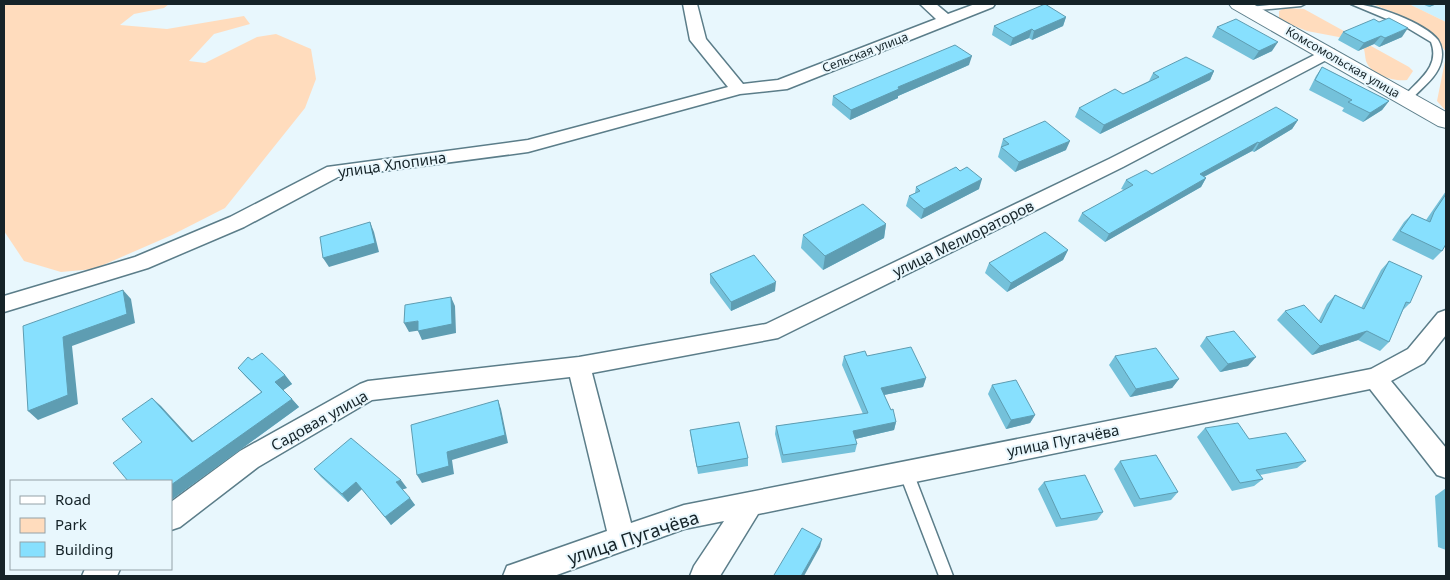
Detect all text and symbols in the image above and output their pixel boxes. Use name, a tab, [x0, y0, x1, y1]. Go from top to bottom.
street label: Комсомольская улица	[1283, 22, 1403, 102]
street label: Сельская улица	[820, 28, 910, 76]
street label: улица Хлопина	[337, 147, 447, 181]
street label: улица Мелиораторов	[889, 195, 1037, 281]
street label: Садовая улица	[267, 385, 371, 455]
street label: улица Пугачёва	[1005, 419, 1121, 461]
legend	[10, 480, 172, 570]
text: Road	[55, 489, 91, 509]
street label: улица Пугачёва	[564, 504, 702, 570]
text: Park	[55, 514, 87, 534]
text: Building	[55, 539, 113, 559]

